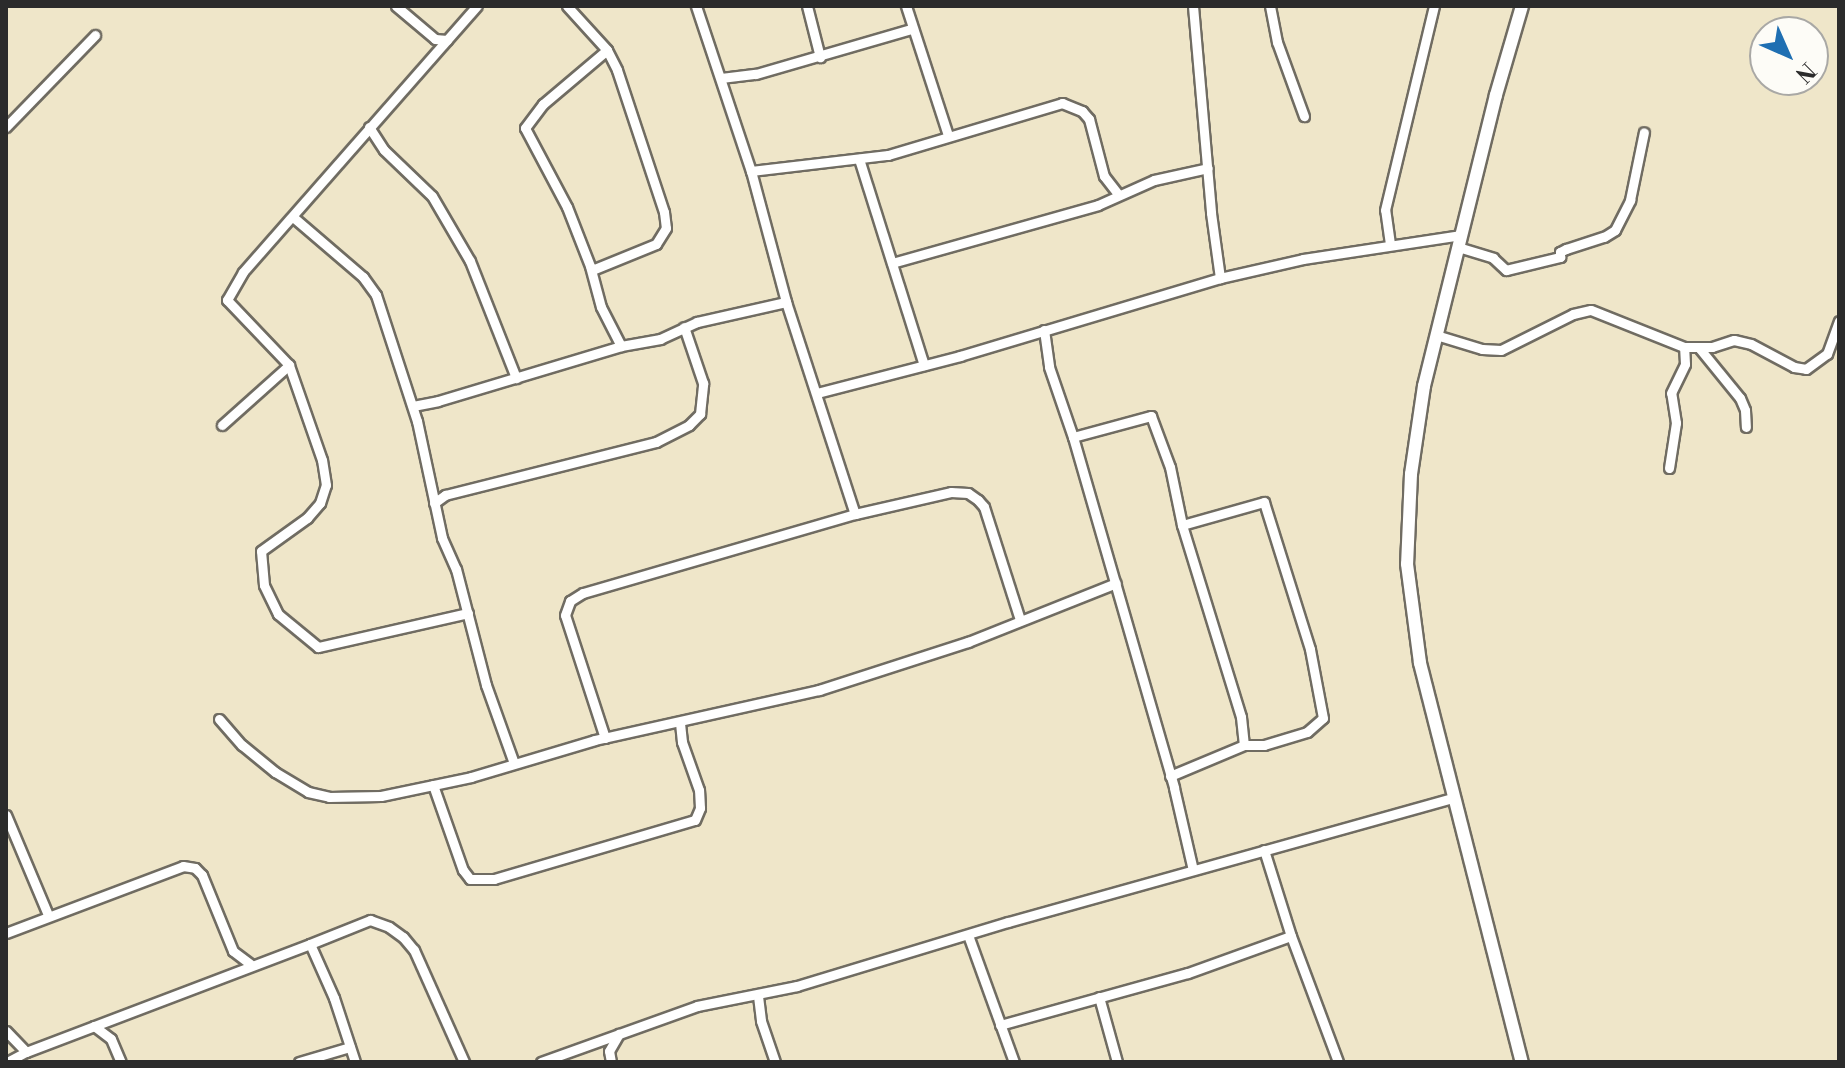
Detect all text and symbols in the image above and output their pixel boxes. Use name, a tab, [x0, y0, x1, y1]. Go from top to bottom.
north arrow	[1749, 16, 1829, 96]
text: N	[1789, 56, 1821, 88]

